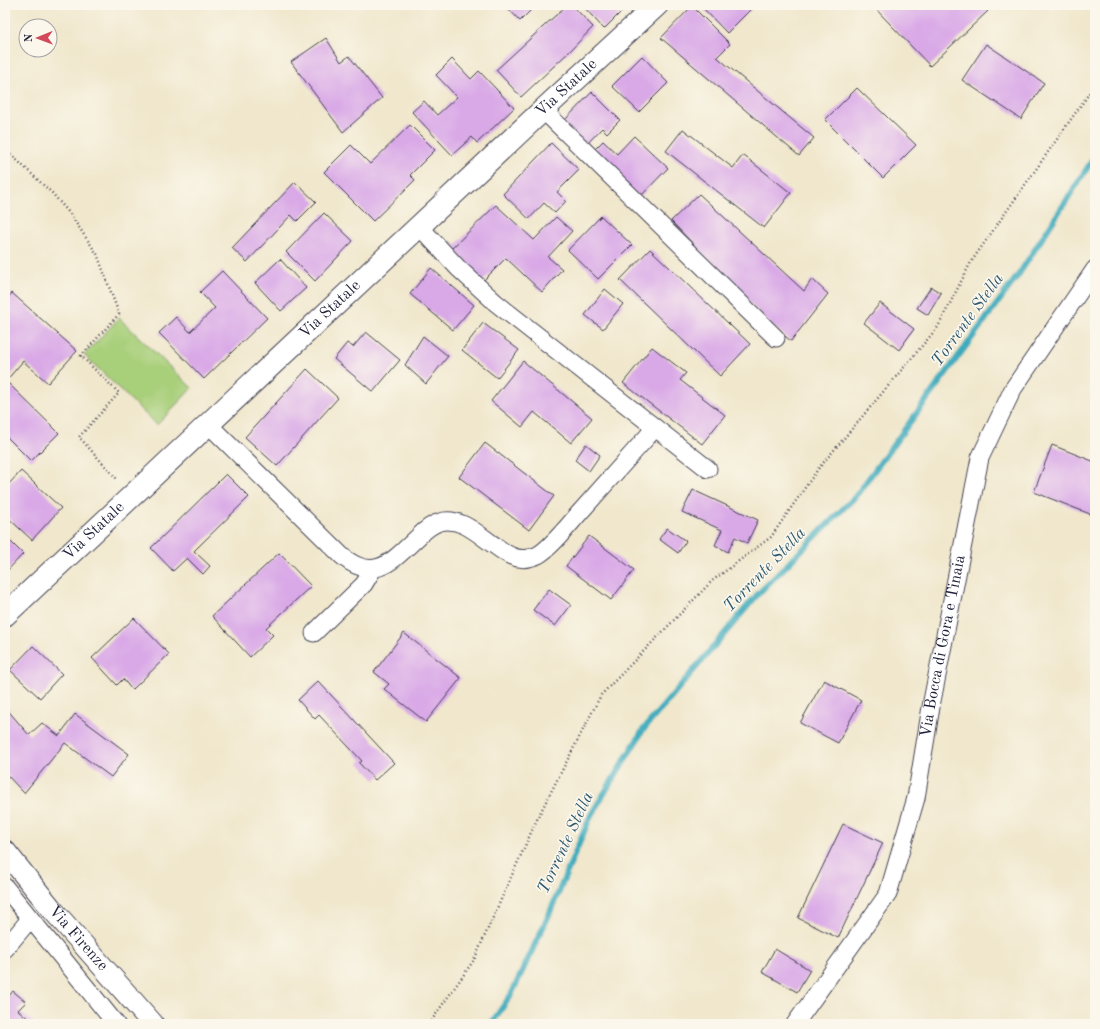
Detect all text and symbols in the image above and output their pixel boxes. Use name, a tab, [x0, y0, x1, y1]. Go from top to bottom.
north arrow	[18, 18, 58, 58]
text: N	[24, 33, 35, 42]
street label: Via Statale	[533, 56, 600, 120]
water label: Torrente Stella	[929, 271, 1007, 369]
street label: Via Statale	[297, 278, 364, 342]
street label: Via Statale	[60, 499, 128, 564]
water label: Torrente Stella	[721, 525, 809, 615]
street label: Via Bocca di Gora e Tinaia	[918, 553, 969, 739]
water label: Torrente Stella	[535, 790, 597, 896]
street label: Via Firenze	[45, 903, 111, 974]

